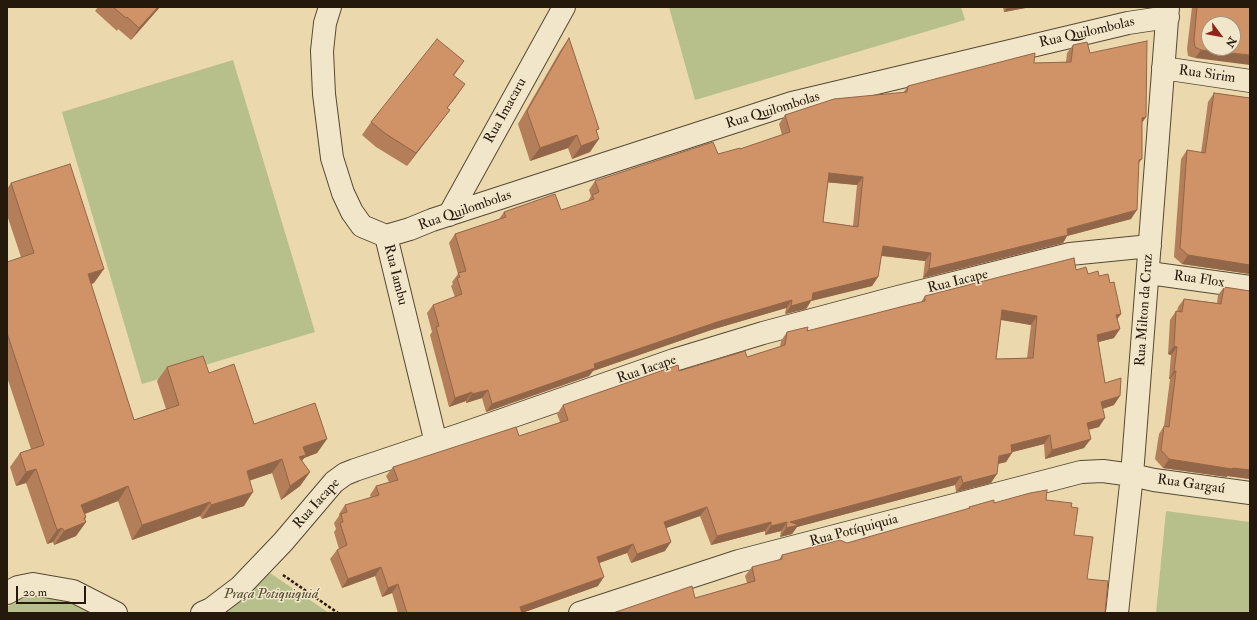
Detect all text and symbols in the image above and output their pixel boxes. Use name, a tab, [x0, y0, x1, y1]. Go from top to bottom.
street label: Rua Quilombolas	[1038, 14, 1136, 52]
north arrow	[1201, 16, 1241, 56]
text: N	[1223, 34, 1239, 50]
street label: Rua Sirim	[1178, 63, 1236, 87]
street label: Rua Imacaru	[481, 75, 531, 147]
street label: Rua Quilombolas	[724, 89, 822, 133]
street label: Rua Quilombolas	[416, 187, 514, 235]
street label: Rua Iambu	[379, 243, 411, 307]
street label: Rua Milton da Cruz	[1133, 253, 1157, 367]
street label: Rua Iacape	[926, 266, 990, 298]
street label: Rua Flox	[1173, 268, 1225, 292]
street label: Rua Iacape	[615, 352, 679, 388]
street label: Rua Gargaú	[1156, 472, 1226, 498]
street label: Rua Iacape	[290, 476, 344, 532]
street label: Rua Potíquiquia	[808, 511, 900, 551]
scale bar	[18, 578, 88, 604]
text: 20 m	[23, 585, 47, 600]
park label: Praça Potiquiquiá	[224, 587, 318, 603]

